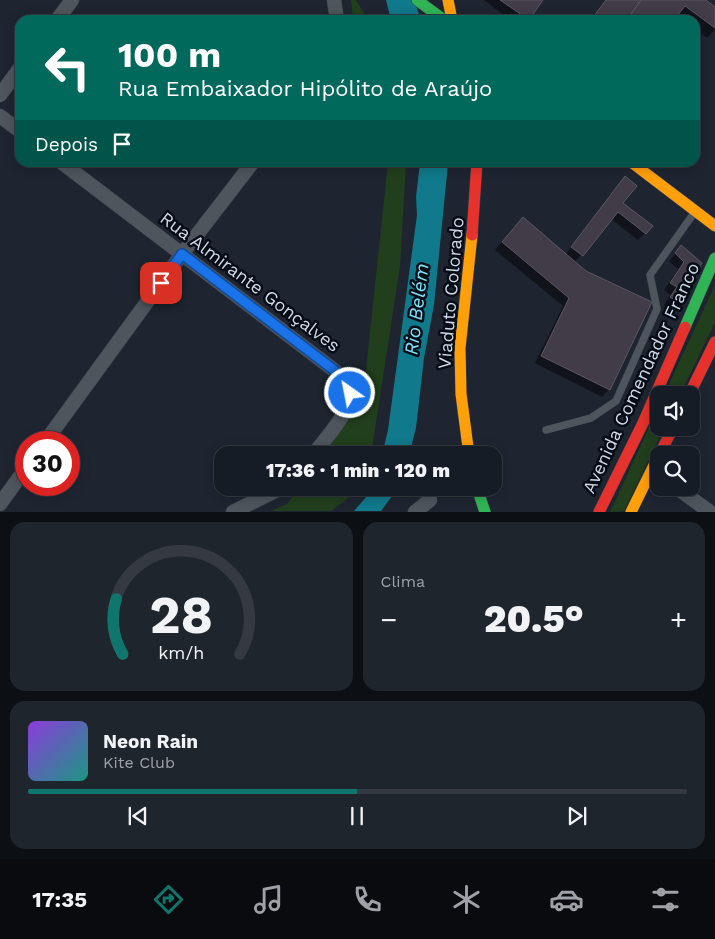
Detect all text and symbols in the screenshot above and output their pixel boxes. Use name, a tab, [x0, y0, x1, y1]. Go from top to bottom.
text: 100 m	[118, 34, 221, 76]
icon: left	[35, 35, 100, 100]
text: Rua Embaixador Hipólito de Araújo	[118, 76, 492, 101]
icon: arrive	[108, 130, 136, 158]
text: Depois	[35, 133, 98, 156]
street label: Rua Almirante Gonçalves	[156, 207, 344, 356]
street label: Viaduto Colorado	[433, 216, 468, 370]
street label: Avenida Comendador Franco	[578, 259, 703, 496]
pin	[140, 262, 182, 304]
water label: Rio Belém	[399, 262, 434, 356]
icon: arrive	[147, 269, 175, 297]
position arrow	[323, 366, 375, 418]
map controls	[650, 386, 700, 496]
button: sound	[650, 386, 700, 436]
speed limit sign: 30	[15, 431, 80, 496]
button: search	[650, 446, 700, 496]
text: 17:36 · 1 min · 120 m	[266, 459, 450, 482]
text: Clima	[381, 572, 425, 591]
text: 28	[149, 585, 213, 646]
text: 20.5°	[484, 597, 584, 641]
text: −	[381, 603, 397, 636]
text: +	[670, 603, 687, 636]
text: km/h	[158, 642, 204, 663]
text: Neon Rain	[103, 730, 198, 753]
text: Kite Club	[103, 753, 175, 772]
icon: previous	[124, 802, 152, 830]
icon: pause	[343, 802, 371, 830]
icon: next	[563, 802, 591, 830]
icon: directions	[151, 882, 186, 917]
icon: music	[251, 882, 286, 917]
icon: phone	[350, 882, 385, 917]
icon: climate	[449, 882, 484, 917]
icon: car	[549, 882, 584, 917]
icon: filters	[648, 882, 683, 917]
text: 17:35	[32, 887, 87, 912]

